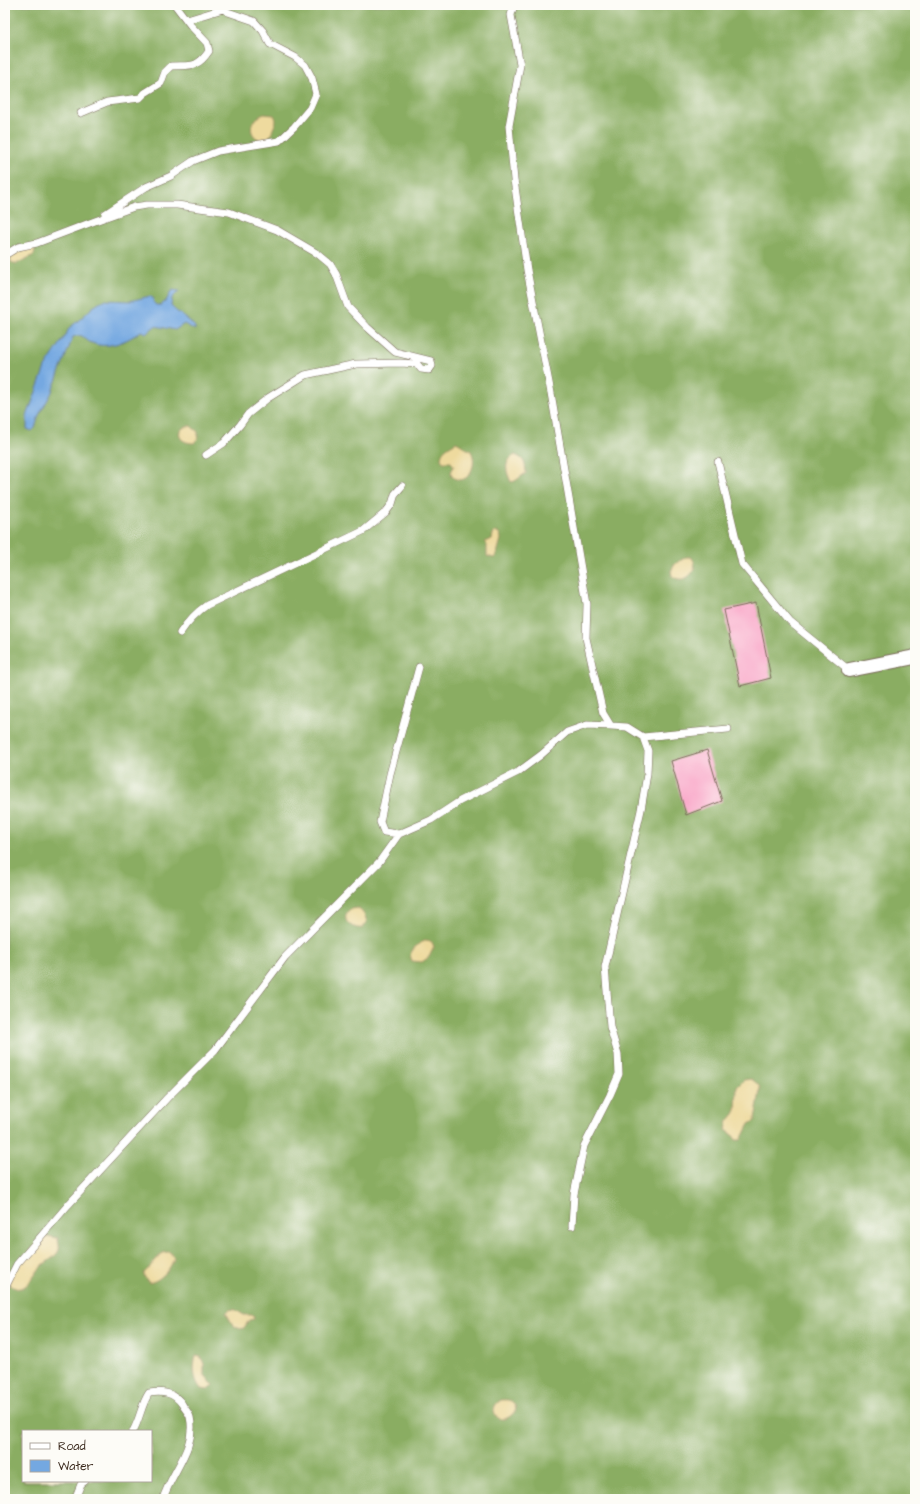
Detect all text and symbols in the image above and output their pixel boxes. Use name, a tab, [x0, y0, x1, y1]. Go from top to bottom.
legend	[22, 1430, 152, 1482]
text: Road	[58, 1438, 86, 1455]
text: Water	[58, 1458, 94, 1475]

